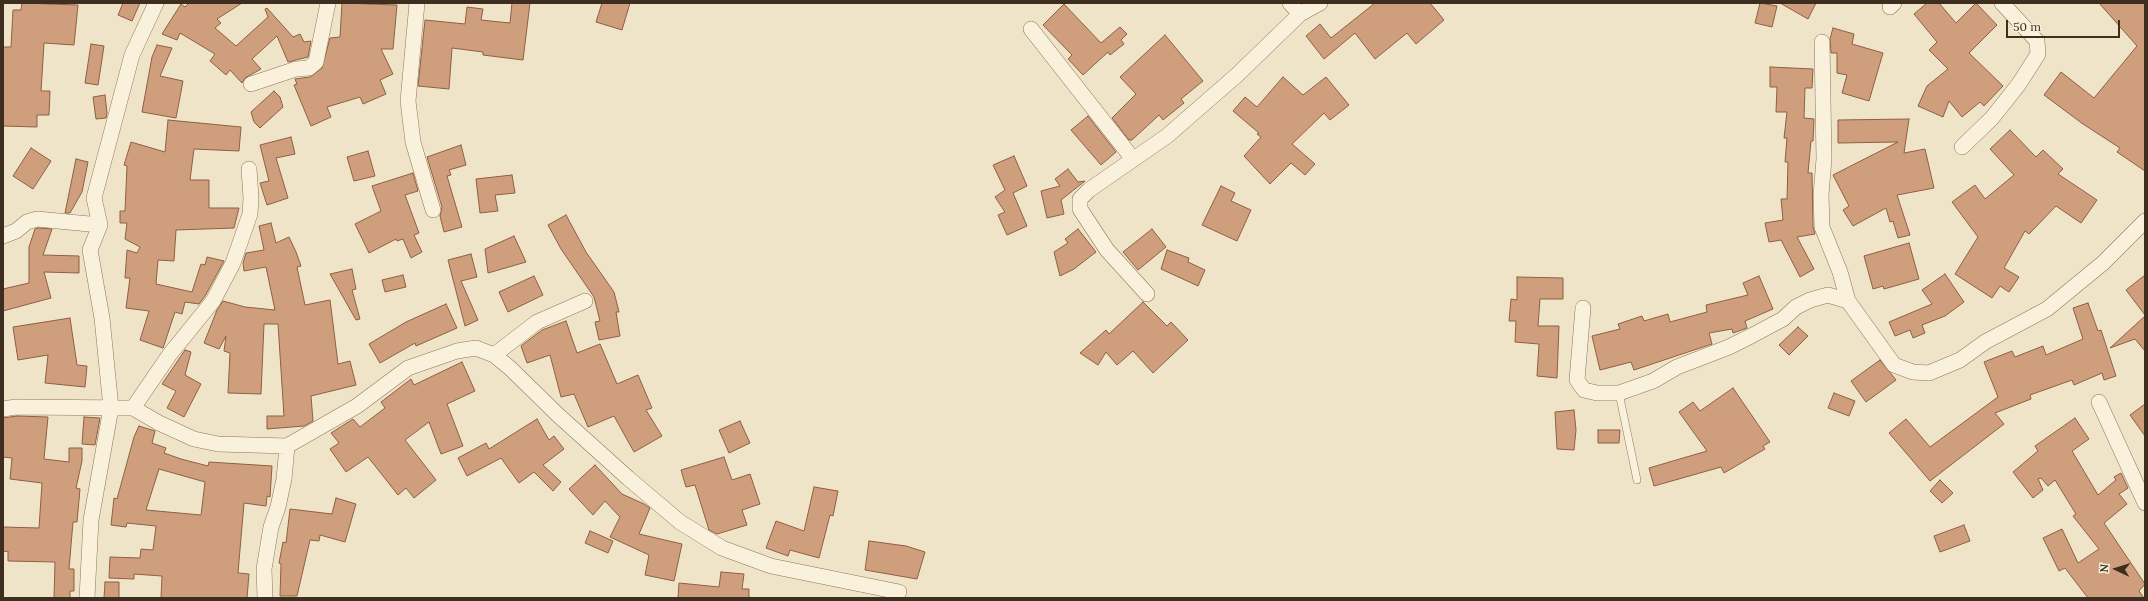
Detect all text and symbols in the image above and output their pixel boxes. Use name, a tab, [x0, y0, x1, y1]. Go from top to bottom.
scale bar	[2008, 12, 2122, 38]
text: 50 m	[2013, 19, 2041, 34]
north arrow	[2096, 549, 2136, 589]
text: N	[2097, 563, 2111, 573]

